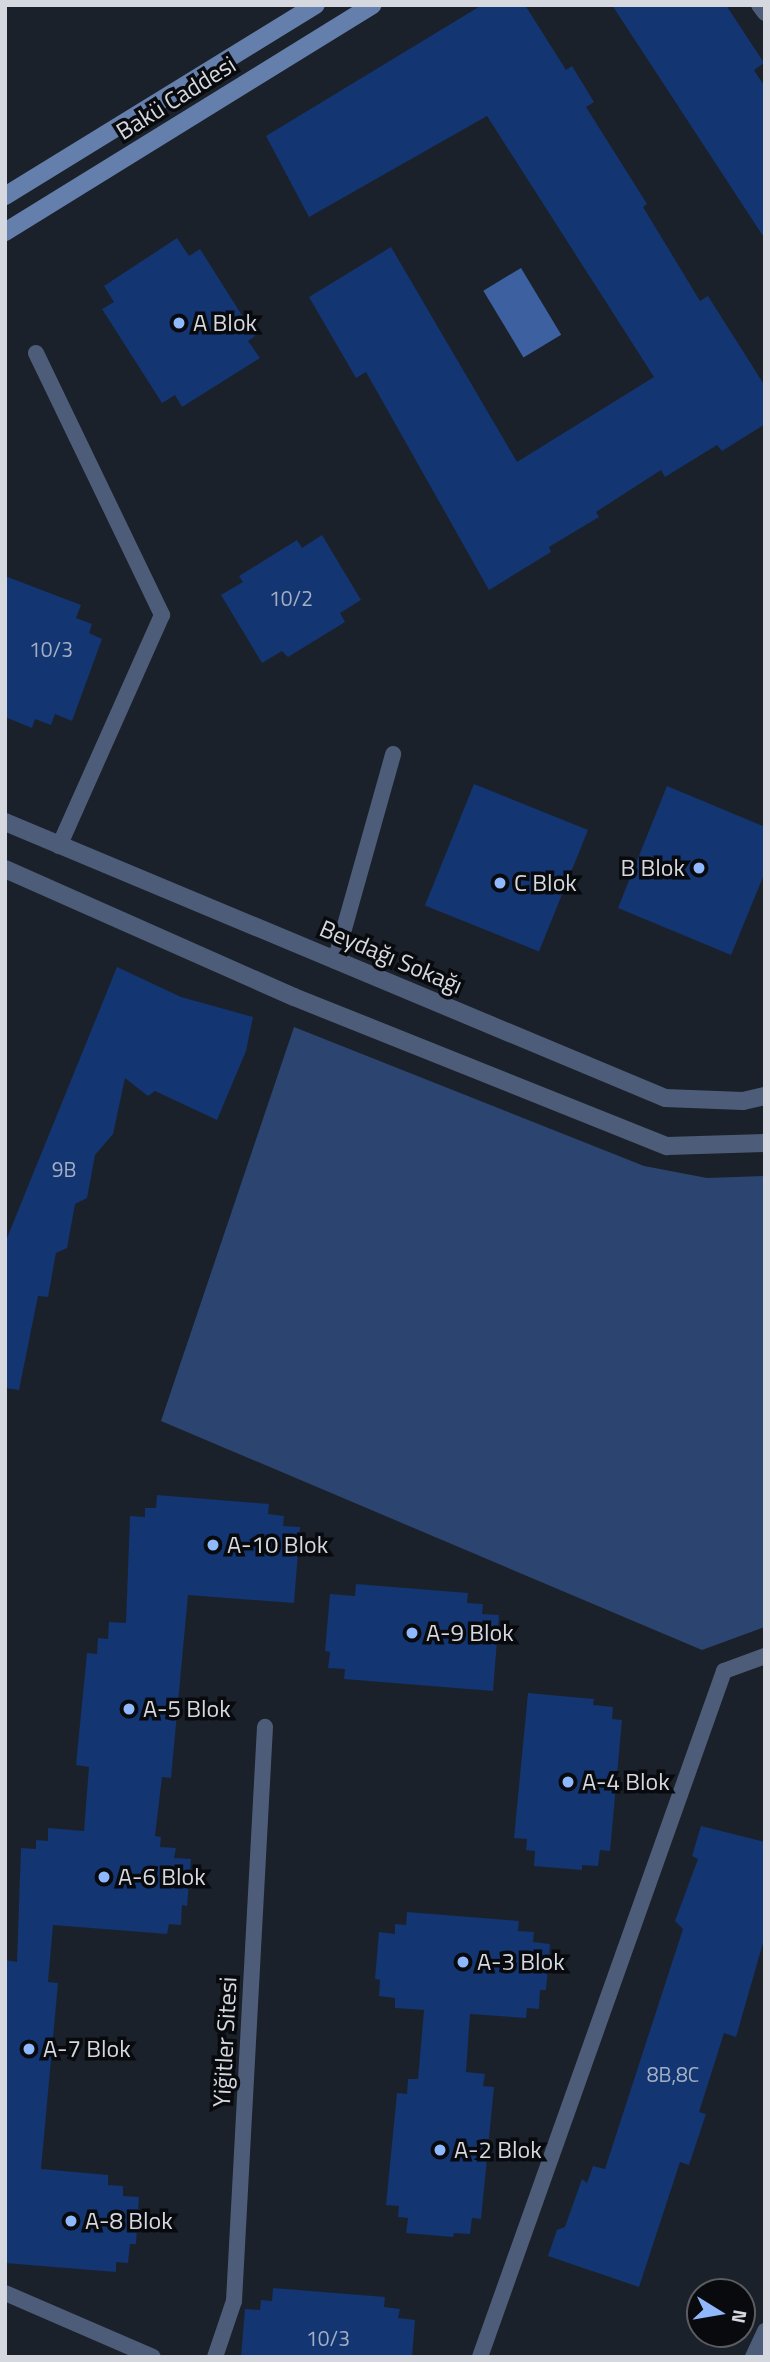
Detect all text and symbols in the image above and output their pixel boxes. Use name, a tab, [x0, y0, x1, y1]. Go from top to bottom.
street label: Bakü Caddesi	[111, 50, 241, 146]
place label: A Blok	[193, 309, 257, 337]
marker: A Blok	[171, 315, 187, 331]
house number: 10/2	[269, 585, 313, 611]
house number: 10/3	[29, 636, 73, 662]
place label: B Blok	[620, 854, 685, 882]
marker: B Blok	[691, 860, 707, 876]
place label: C Blok	[514, 869, 577, 897]
marker: C Blok	[492, 875, 508, 891]
street label: Beydağı Sokağı	[315, 914, 467, 1000]
house number: 9B	[52, 1156, 76, 1182]
place label: A-10 Blok	[227, 1531, 328, 1559]
marker: A-10 Blok	[205, 1537, 221, 1553]
place label: A-9 Blok	[426, 1619, 514, 1647]
marker: A-9 Blok	[404, 1625, 420, 1641]
place label: A-5 Blok	[143, 1695, 231, 1723]
marker: A-5 Blok	[121, 1701, 137, 1717]
place label: A-4 Blok	[582, 1768, 670, 1796]
marker: A-4 Blok	[560, 1774, 576, 1790]
place label: A-6 Blok	[118, 1863, 206, 1891]
marker: A-6 Blok	[96, 1869, 112, 1885]
place label: A-3 Blok	[477, 1948, 565, 1976]
marker: A-3 Blok	[455, 1954, 471, 1970]
street label: Yiğitler Sitesi	[207, 1976, 243, 2108]
place label: A-7 Blok	[43, 2035, 131, 2063]
marker: A-7 Blok	[21, 2041, 37, 2057]
house number: 8B,8C	[647, 2061, 699, 2087]
place label: A-2 Blok	[454, 2136, 542, 2164]
marker: A-2 Blok	[432, 2142, 448, 2158]
place label: A-8 Blok	[85, 2207, 173, 2235]
marker: A-8 Blok	[63, 2213, 79, 2229]
north arrow	[686, 2278, 756, 2348]
text: N	[725, 2307, 756, 2326]
house number: 10/3	[306, 2325, 350, 2351]

